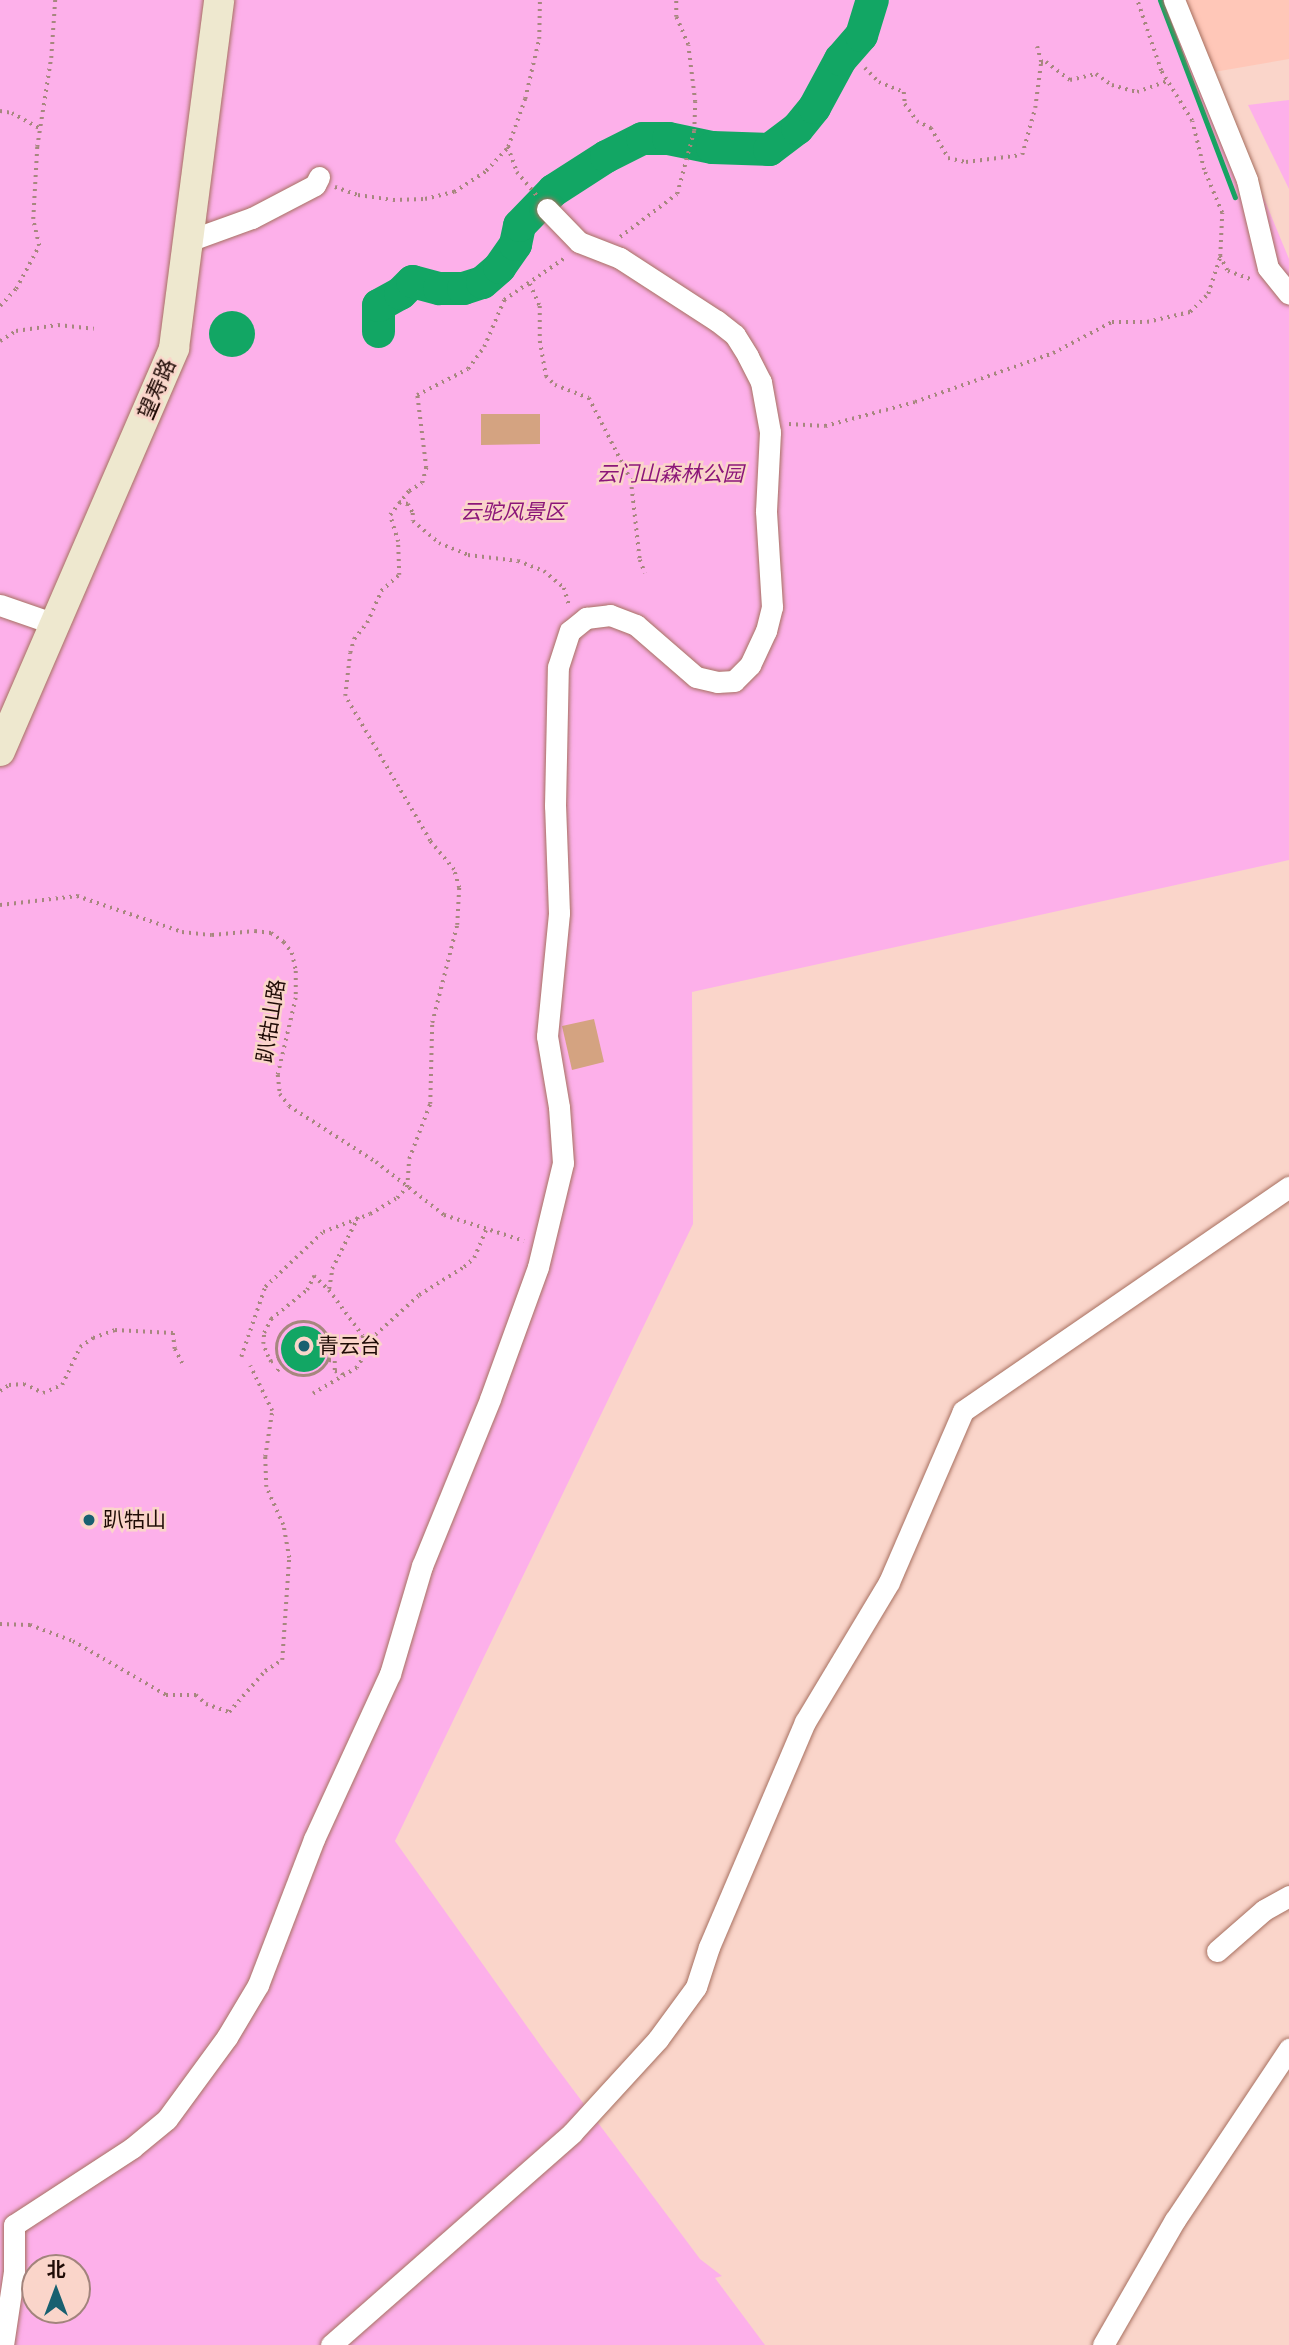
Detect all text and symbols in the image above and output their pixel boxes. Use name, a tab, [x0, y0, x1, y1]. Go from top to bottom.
street label: 望寿路	[133, 355, 181, 423]
park label: 云门山森林公园	[597, 461, 743, 487]
park label: 云驼风景区	[461, 499, 565, 525]
street label: 趴牯山路	[252, 978, 290, 1064]
place label: 青云台	[318, 1333, 381, 1359]
marker: 青云台	[296, 1338, 312, 1354]
place label: 趴牯山	[103, 1507, 166, 1533]
marker: 趴牯山	[81, 1512, 97, 1528]
north arrow	[21, 2254, 91, 2324]
text: 北	[46, 2258, 66, 2281]

